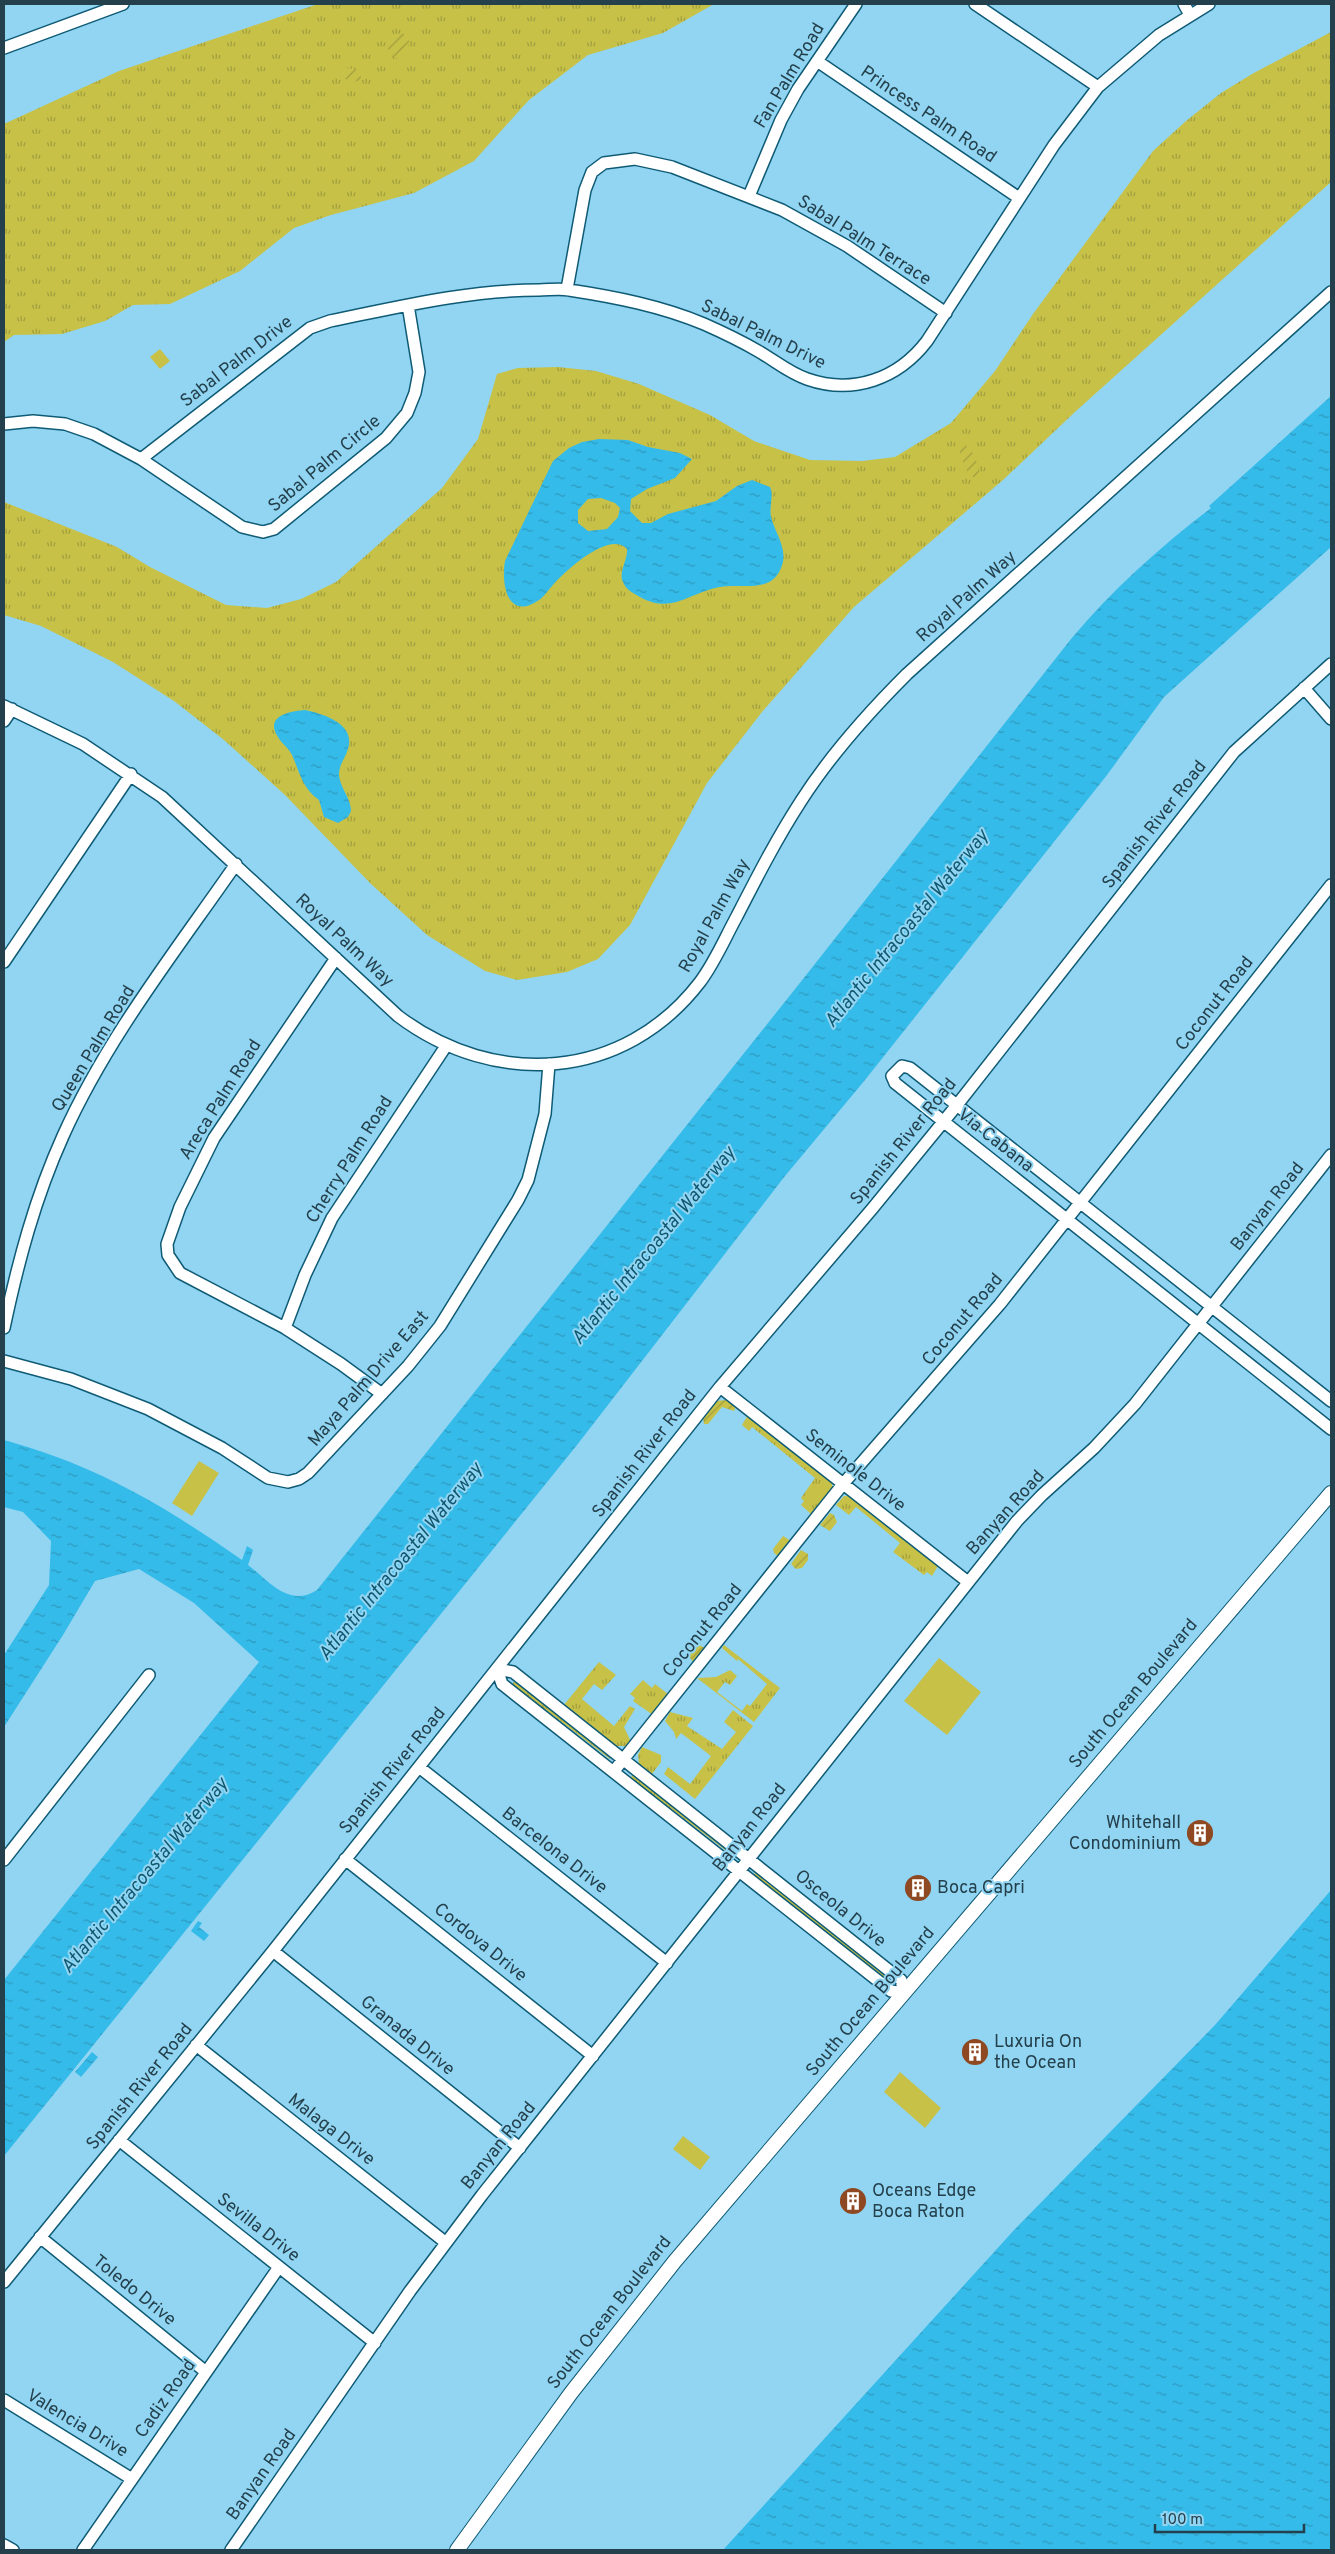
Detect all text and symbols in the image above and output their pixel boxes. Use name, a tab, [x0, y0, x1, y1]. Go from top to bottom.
street label: Fan Palm Road	[749, 19, 831, 133]
street label: Princess Palm Road	[856, 61, 1000, 169]
street label: Sabal Palm Terrace	[793, 190, 935, 292]
street label: Sabal Palm Drive	[697, 295, 829, 375]
street label: Sabal Palm Drive	[176, 311, 298, 413]
street label: Sabal Palm Circle	[264, 410, 386, 518]
street label: Royal Palm Way	[912, 546, 1022, 648]
street label: Spanish River Road	[1098, 756, 1212, 894]
water label: Atlantic Intracoastal Waterway	[820, 824, 995, 1033]
street label: Royal Palm Way	[674, 855, 756, 977]
street label: Royal Palm Way	[290, 889, 398, 993]
street label: Coconut Road	[1171, 952, 1259, 1056]
street label: Queen Palm Road	[47, 981, 141, 1117]
street label: Areca Palm Road	[175, 1036, 267, 1164]
street label: Spanish River Road	[846, 1074, 962, 1210]
street label: Cherry Palm Road	[302, 1092, 398, 1228]
street label: Via Cabana	[952, 1104, 1038, 1178]
water label: Atlantic Intracoastal Waterway	[567, 1141, 742, 1350]
street label: Banyan Road	[1226, 1158, 1310, 1256]
street label: Coconut Road	[918, 1269, 1008, 1371]
street label: Maya Palm Drive East	[304, 1306, 434, 1452]
street label: Spanish River Road	[588, 1385, 702, 1523]
street label: Seminole Drive	[800, 1424, 910, 1518]
water label: Atlantic Intracoastal Waterway	[314, 1457, 489, 1666]
street label: Banyan Road	[962, 1466, 1050, 1560]
street label: Coconut Road	[658, 1579, 748, 1683]
street label: South Ocean Boulevard	[1065, 1614, 1203, 1774]
street label: Spanish River Road	[335, 1703, 451, 1839]
water label: Atlantic Intracoastal Waterway	[56, 1772, 235, 1979]
street label: Banyan Road	[708, 1779, 792, 1877]
street label: Barcelona Drive	[496, 1802, 612, 1900]
place label: Whitehall Condominium	[1069, 1812, 1181, 1856]
building icon: Whitehall Condominium	[1185, 1818, 1215, 1848]
street label: Osceola Drive	[790, 1865, 890, 1953]
building icon: Boca Capri	[903, 1873, 933, 1903]
place label: Boca Capri	[937, 1877, 1025, 1900]
street label: Cordova Drive	[429, 1898, 531, 1988]
street label: South Ocean Boulevard	[802, 1922, 940, 2082]
street label: Granada Drive	[355, 1991, 459, 2081]
street label: Spanish River Road	[82, 2019, 198, 2155]
place label: Luxuria On the Ocean	[994, 2031, 1082, 2075]
building icon: Luxuria On the Ocean	[960, 2037, 990, 2067]
street label: Malaga Drive	[283, 2089, 379, 2171]
street label: Banyan Road	[456, 2097, 542, 2195]
place label: Oceans Edge Boca Raton	[872, 2180, 976, 2224]
building icon: Oceans Edge Boca Raton	[838, 2186, 868, 2216]
street label: Sevilla Drive	[212, 2188, 304, 2268]
street label: South Ocean Boulevard	[543, 2232, 677, 2394]
street label: Toledo Drive	[88, 2250, 180, 2332]
street label: Cadiz Road	[130, 2355, 202, 2443]
street label: Valencia Drive	[22, 2385, 132, 2463]
street label: Banyan Road	[222, 2425, 302, 2525]
scale bar	[1155, 2502, 1304, 2534]
text: 100 m	[1162, 2511, 1203, 2530]

